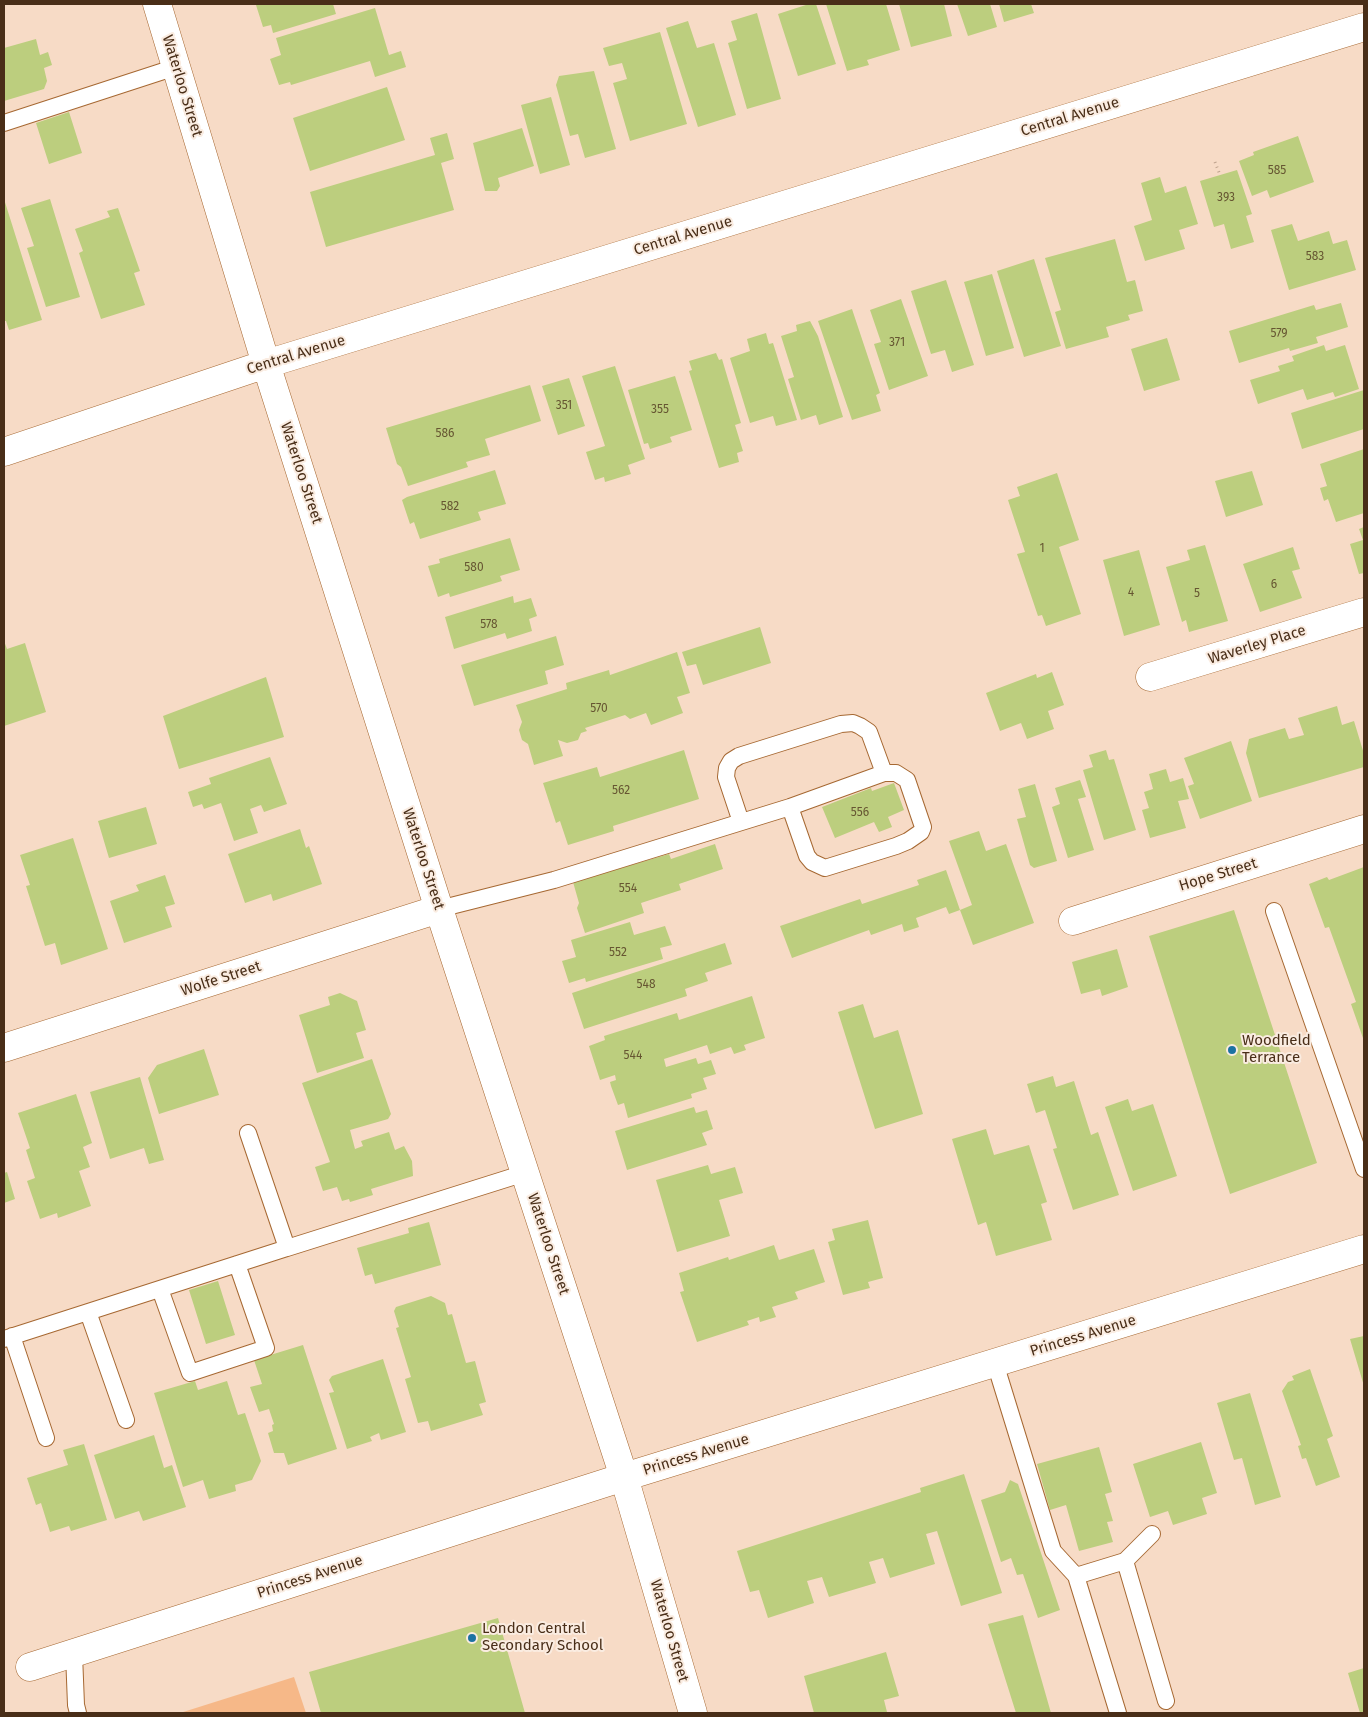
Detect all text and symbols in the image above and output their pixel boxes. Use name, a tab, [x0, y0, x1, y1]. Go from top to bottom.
street label: Waterloo Street	[158, 33, 206, 139]
street label: Central Avenue	[1019, 93, 1121, 141]
house number: 585	[1268, 164, 1286, 178]
house number: 393	[1217, 191, 1235, 205]
street label: Central Avenue	[632, 212, 734, 260]
house number: 583	[1306, 250, 1324, 264]
house number: 579	[1270, 327, 1288, 341]
street label: Central Avenue	[245, 331, 347, 379]
house number: 371	[889, 336, 905, 350]
house number: 351	[556, 399, 572, 413]
house number: 355	[651, 403, 669, 417]
street label: Waterloo Street	[276, 420, 326, 526]
house number: 586	[435, 427, 455, 441]
house number: 582	[441, 500, 459, 514]
house number: 1	[1039, 542, 1045, 556]
house number: 580	[464, 561, 484, 575]
house number: 6	[1271, 578, 1277, 592]
house number: 4	[1128, 586, 1134, 600]
house number: 5	[1194, 587, 1200, 601]
house number: 578	[480, 618, 498, 632]
street label: Waverley Place	[1206, 622, 1308, 668]
house number: 570	[590, 702, 608, 716]
house number: 562	[612, 784, 630, 798]
street label: Waterloo Street	[398, 806, 448, 912]
house number: 556	[851, 806, 869, 820]
street label: Hope Street	[1177, 855, 1259, 895]
house number: 554	[619, 882, 637, 896]
house number: 552	[609, 946, 627, 960]
street label: Wolfe Street	[179, 958, 263, 1000]
house number: 548	[636, 978, 656, 992]
place label: Woodfield Terrance	[1242, 1032, 1311, 1067]
marker: Woodfield Terrance	[1226, 1044, 1238, 1056]
house number: 544	[624, 1049, 642, 1063]
street label: Waterloo Street	[523, 1191, 573, 1297]
street label: Princess Avenue	[1028, 1311, 1138, 1361]
street label: Princess Avenue	[641, 1430, 751, 1480]
street label: Princess Avenue	[255, 1551, 365, 1603]
street label: Waterloo Street	[646, 1578, 692, 1684]
place label: London Central Secondary School	[482, 1620, 603, 1655]
marker: London Central Secondary School	[466, 1632, 478, 1644]

